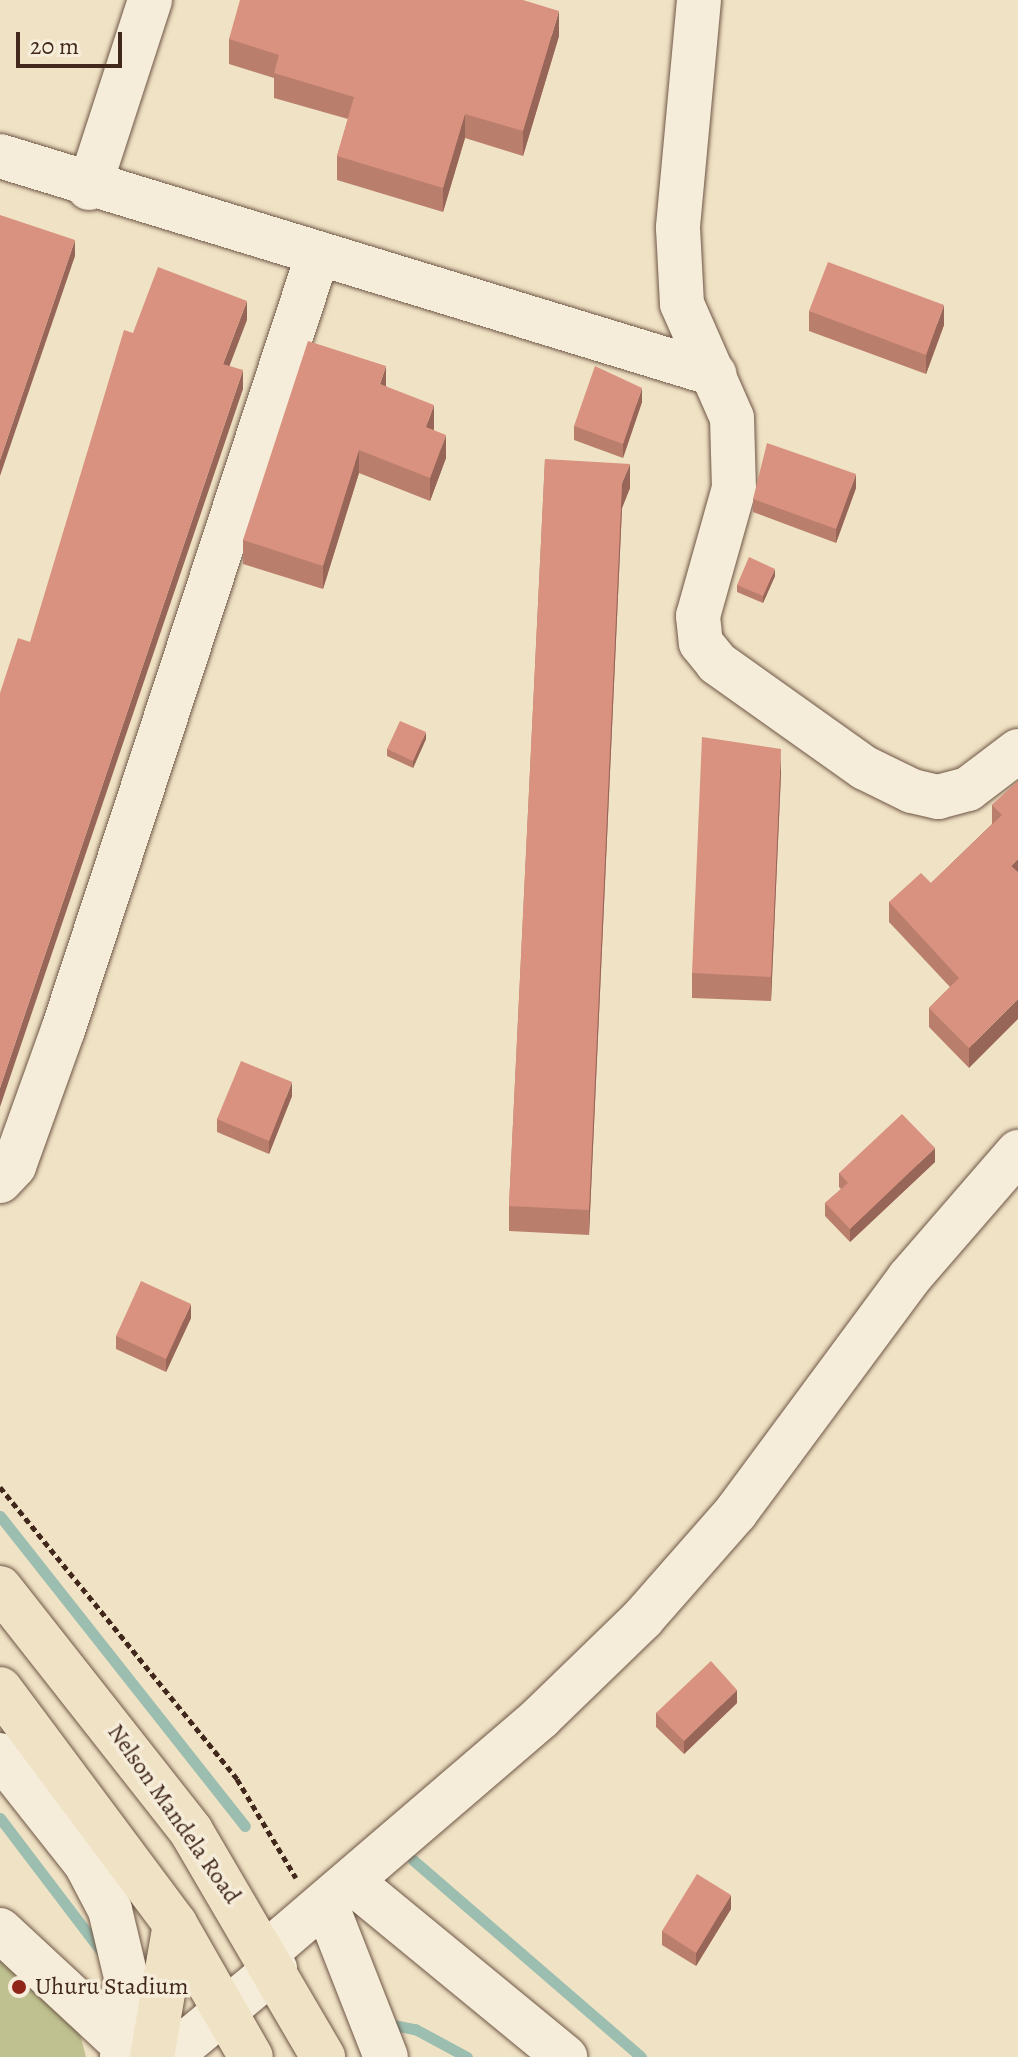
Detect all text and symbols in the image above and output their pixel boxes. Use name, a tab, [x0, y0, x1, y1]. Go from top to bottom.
scale bar	[20, 16, 126, 66]
text: 20 m	[30, 30, 79, 62]
street label: Nelson Mandela Road	[101, 1719, 247, 1909]
place label: Uhuru Stadium	[35, 1973, 189, 2001]
marker: Uhuru Stadium	[10, 1978, 28, 1996]

